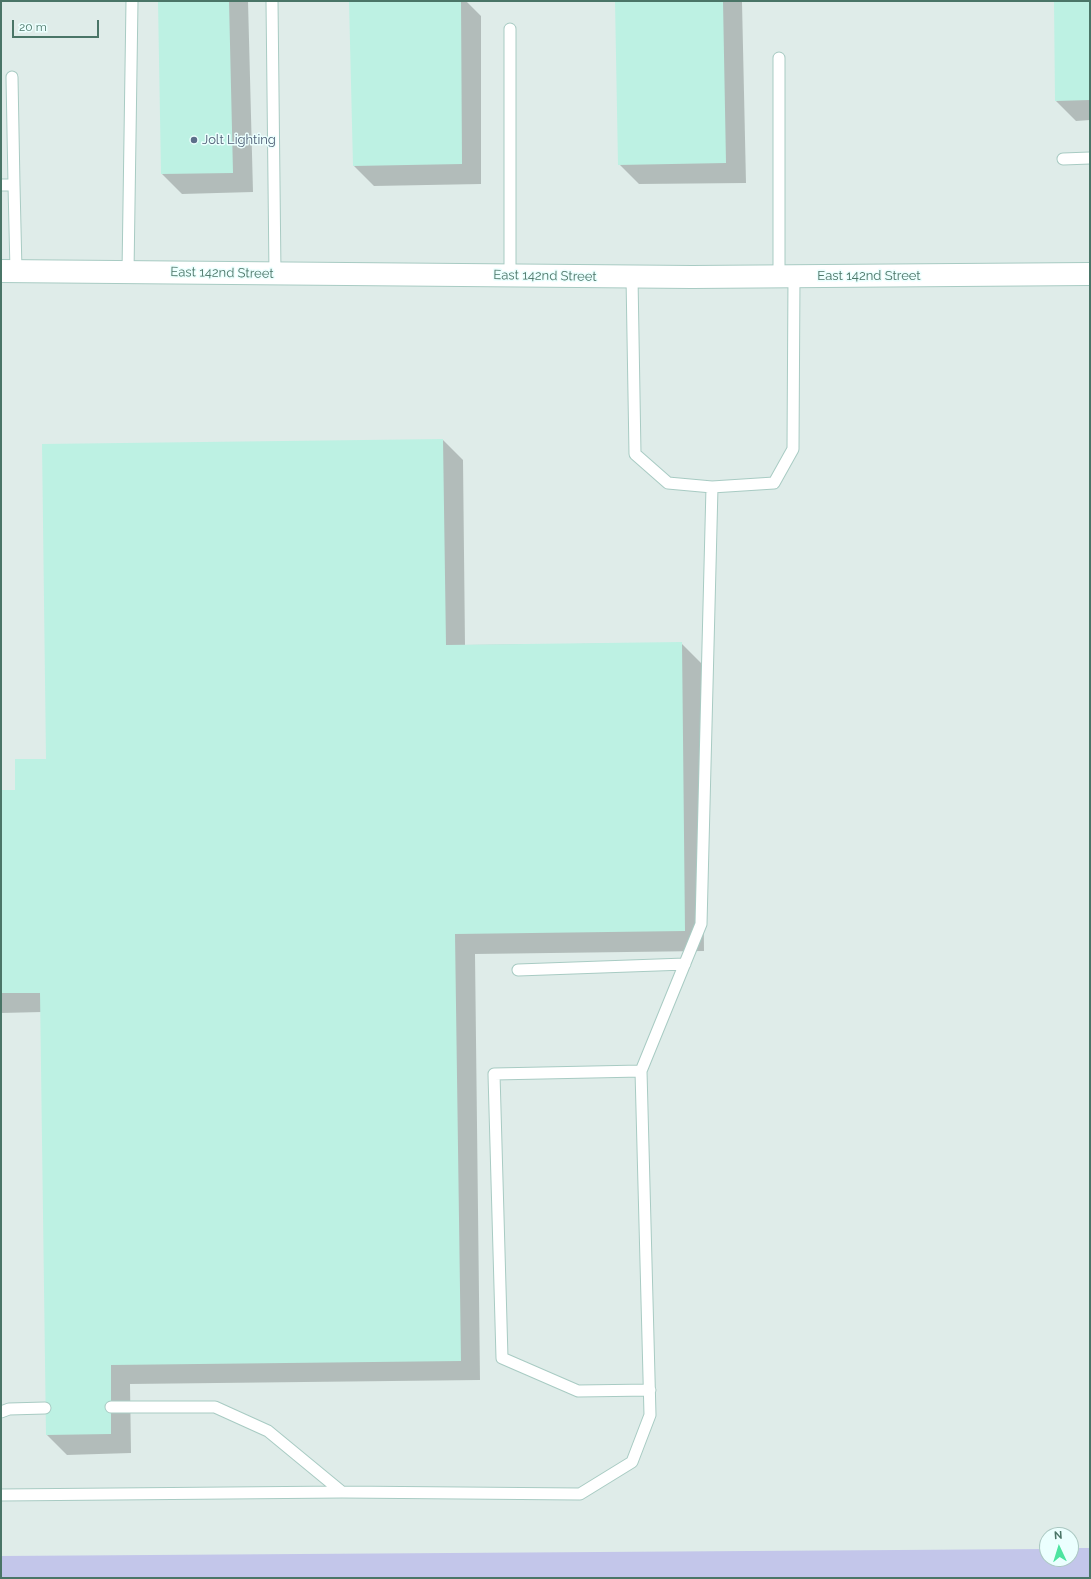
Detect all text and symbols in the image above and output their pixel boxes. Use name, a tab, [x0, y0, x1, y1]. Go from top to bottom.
scale bar	[14, 12, 101, 38]
text: 20 m	[19, 20, 47, 34]
place label: Jolt Lighting	[202, 132, 276, 148]
marker: Jolt Lighting	[189, 135, 199, 145]
street label: East 142nd Street	[170, 264, 274, 282]
street label: East 142nd Street	[493, 267, 597, 285]
street label: East 142nd Street	[817, 268, 921, 284]
north arrow	[1039, 1527, 1079, 1567]
text: N	[1054, 1529, 1063, 1542]

